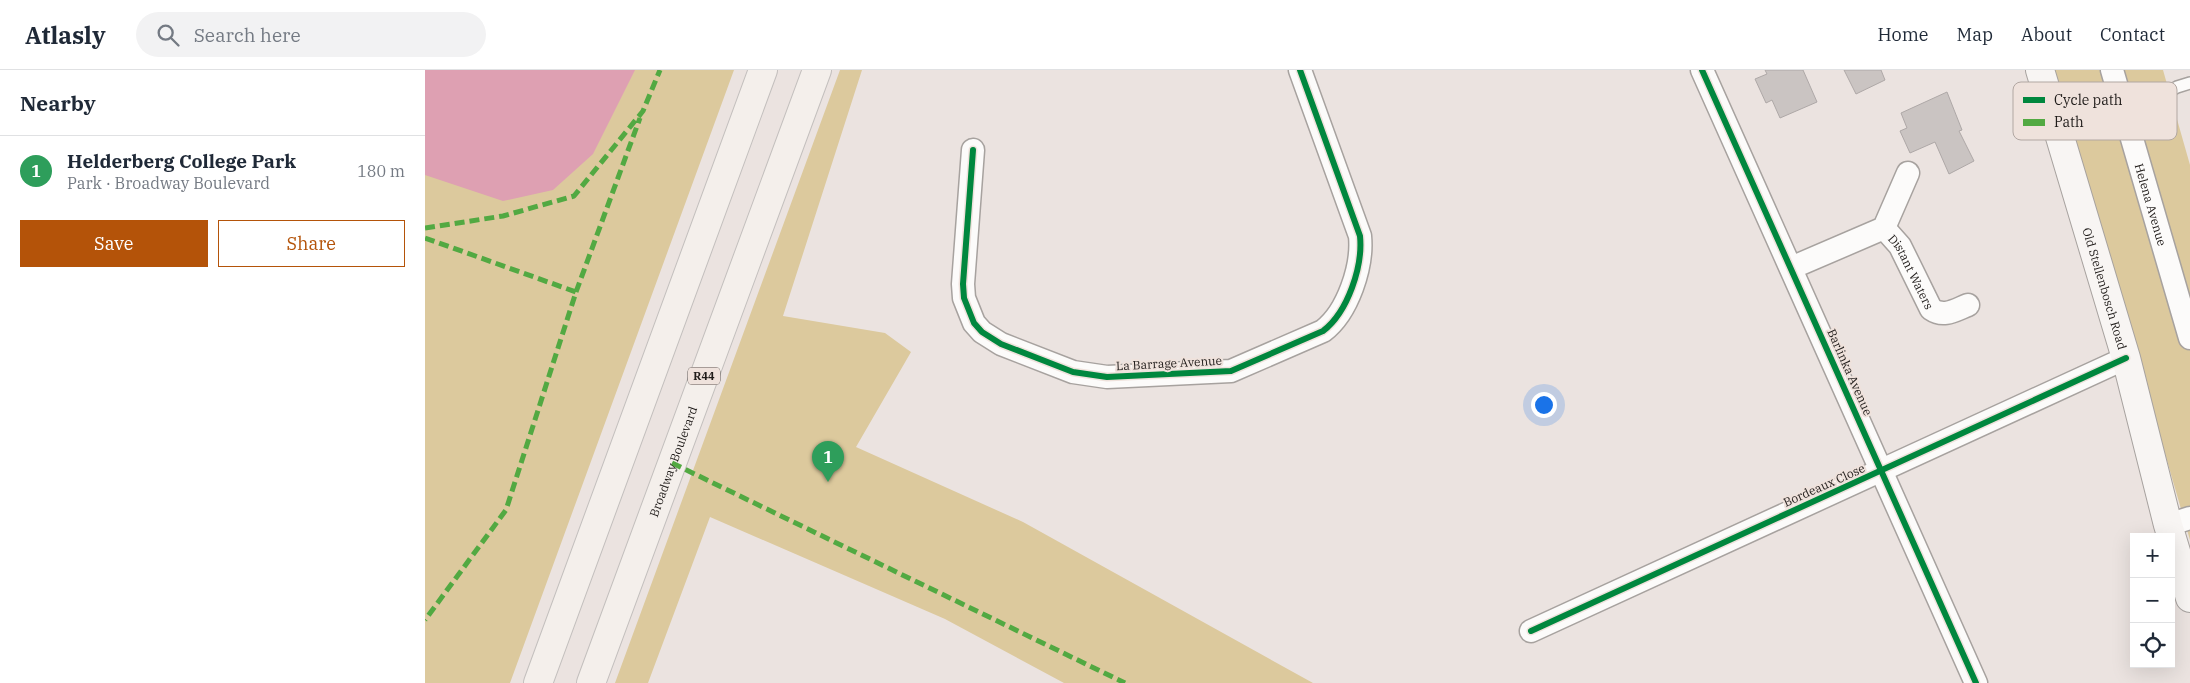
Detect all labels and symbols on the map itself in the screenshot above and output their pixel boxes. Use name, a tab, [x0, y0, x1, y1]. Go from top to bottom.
legend	[2013, 82, 2177, 140]
text: Cycle path	[2054, 91, 2123, 109]
text: Path	[2054, 113, 2084, 131]
street label: Helena Avenue	[2132, 161, 2170, 247]
street label: Old Stellenbosch Road	[2080, 226, 2131, 351]
street label: Distant Waters	[1885, 231, 1937, 312]
street label: Barlinka Avenue	[1824, 326, 1876, 418]
street label: La Barrage Avenue	[1116, 353, 1222, 373]
road number: R44	[688, 368, 720, 384]
your location	[1531, 392, 1557, 418]
street label: Broadway Boulevard	[645, 404, 700, 519]
pin: 1	[812, 441, 844, 482]
street label: Bordeaux Close	[1781, 460, 1867, 510]

